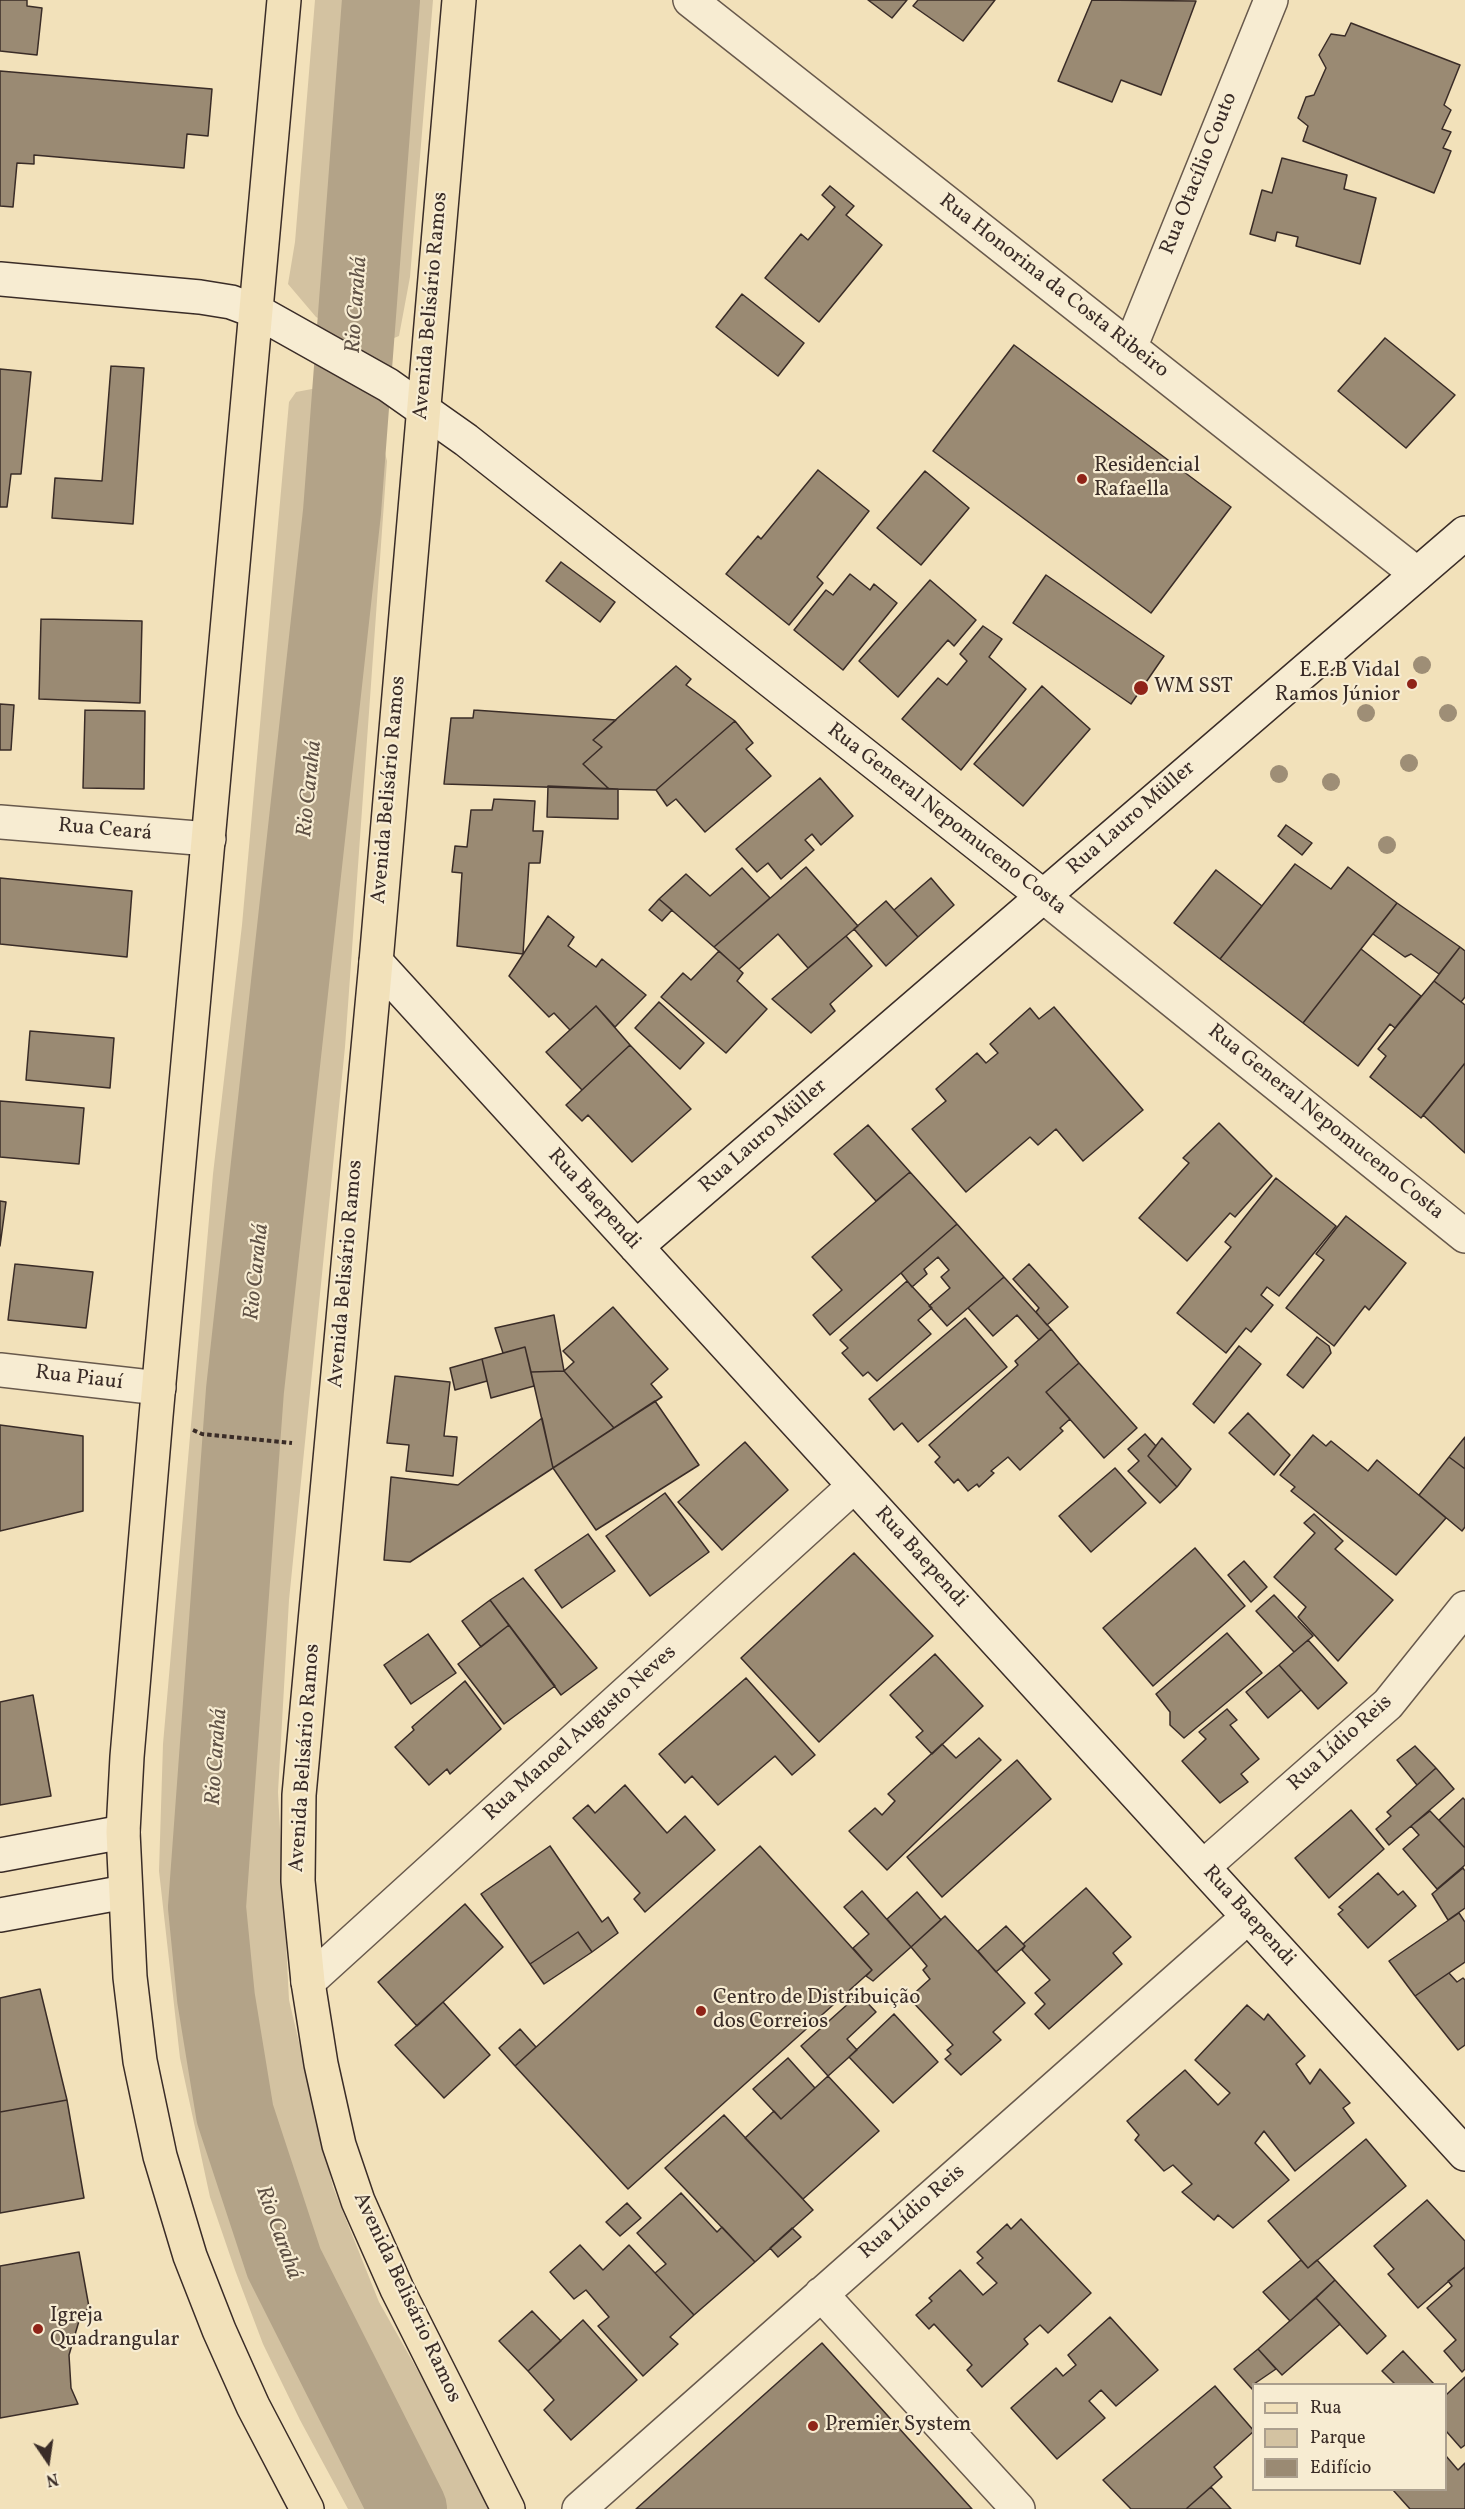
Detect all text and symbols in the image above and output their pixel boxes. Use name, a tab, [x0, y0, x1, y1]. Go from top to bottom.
street label: Rua Otacílio Couto	[1156, 89, 1244, 259]
street label: Rua Honorina da Costa Ribeiro	[933, 189, 1173, 385]
street label: Avenida Belisário Ramos	[409, 191, 455, 421]
water label: Rio Carahá	[341, 256, 375, 354]
place label: Residencial Rafaella	[1094, 454, 1200, 504]
marker: Residencial Rafaella	[1075, 472, 1089, 486]
place label: E.E.B Vidal Ramos Júnior	[1275, 659, 1400, 709]
street label: Avenida Belisário Ramos	[367, 675, 413, 905]
place label: WM SST	[1154, 675, 1233, 701]
marker: E.E.B Vidal Ramos Júnior	[1405, 677, 1419, 691]
marker: WM SST	[1132, 679, 1150, 697]
street label: Rua General Nepomuceno Costa	[821, 719, 1071, 921]
water label: Rio Carahá	[293, 739, 329, 839]
street label: Rua Lauro Müller	[1063, 757, 1201, 881]
street label: Rua Ceará	[57, 814, 153, 848]
street label: Rua General Nepomuceno Costa	[1202, 1020, 1448, 1226]
street label: Rua Lauro Müller	[695, 1075, 833, 1199]
street label: Rua Baependi	[541, 1144, 645, 1256]
street label: Avenida Belisário Ramos	[324, 1159, 370, 1389]
water label: Rio Carahá	[240, 1222, 276, 1322]
street label: Rua Piauí	[34, 1361, 124, 1397]
street label: Rua Baependi	[868, 1502, 972, 1614]
street label: Rua Manoel Augusto Neves	[480, 1641, 682, 1827]
street label: Avenida Belisário Ramos	[285, 1643, 327, 1873]
street label: Rua Lídio Reis	[1284, 1691, 1398, 1797]
water label: Rio Carahá	[201, 1708, 235, 1806]
street label: Rua Baependi	[1196, 1861, 1300, 1973]
place label: Centro de Distribuição dos Correios	[713, 1986, 921, 2036]
marker: Centro de Distribuição dos Correios	[694, 2004, 708, 2018]
street label: Rua Lídio Reis	[855, 2160, 971, 2266]
water label: Rio Carahá	[248, 2183, 306, 2283]
street label: Avenida Belisário Ramos	[346, 2189, 466, 2407]
place label: Igreja Quadrangular	[50, 2304, 179, 2354]
marker: Igreja Quadrangular	[31, 2322, 45, 2336]
legend	[1252, 2383, 1447, 2491]
text: Rua	[1310, 2396, 1341, 2421]
place label: Premier System	[825, 2413, 971, 2439]
marker: Premier System	[806, 2419, 820, 2433]
text: Parque	[1310, 2426, 1365, 2451]
north arrow	[18, 2431, 78, 2491]
text: Edifício	[1310, 2456, 1371, 2481]
text: N	[44, 2467, 60, 2491]

